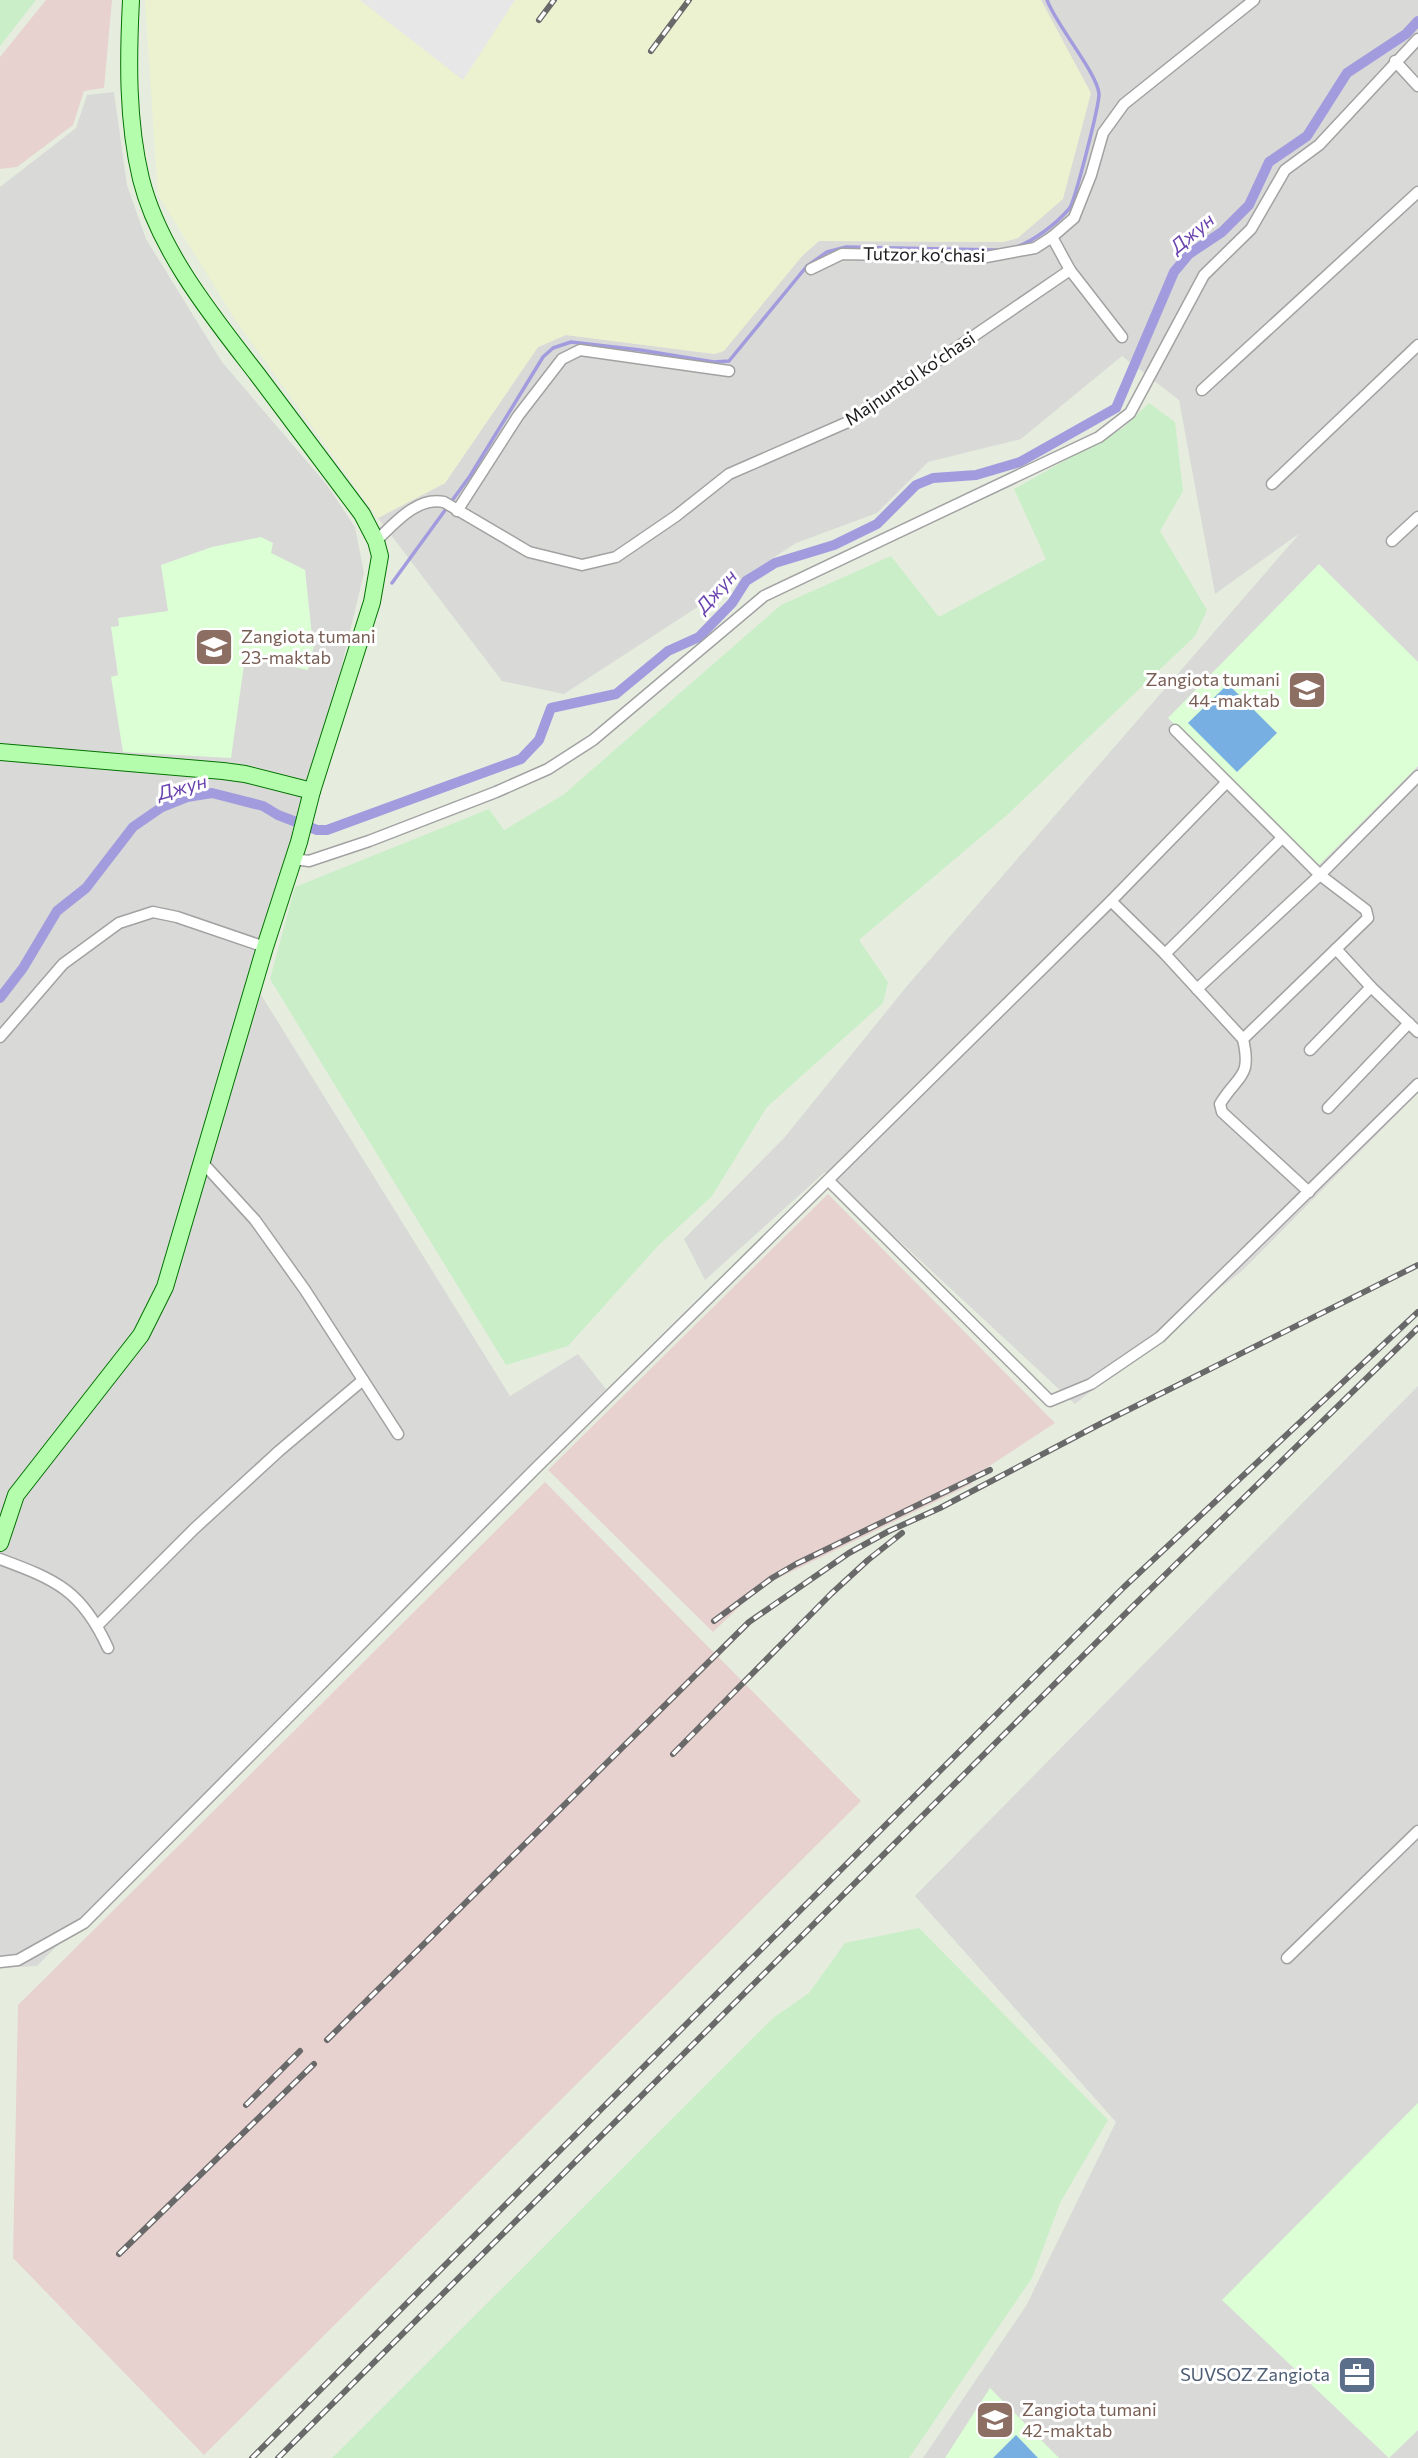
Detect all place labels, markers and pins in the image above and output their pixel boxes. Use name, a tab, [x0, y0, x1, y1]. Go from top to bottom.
place label: Zangiota tumani 23-maktab	[241, 625, 376, 668]
school or university icon: Zangiota tumani 23-maktab	[193, 626, 235, 668]
place label: Zangiota tumani 44-maktab	[1145, 668, 1280, 711]
school or university icon: Zangiota tumani 44-maktab	[1286, 669, 1328, 711]
office icon: SUVSOZ Zangiota	[1336, 2354, 1378, 2396]
place label: SUVSOZ Zangiota	[1180, 2363, 1330, 2385]
place label: Zangiota tumani 42-maktab	[1022, 2398, 1157, 2441]
school or university icon: Zangiota tumani 42-maktab	[974, 2399, 1016, 2441]

